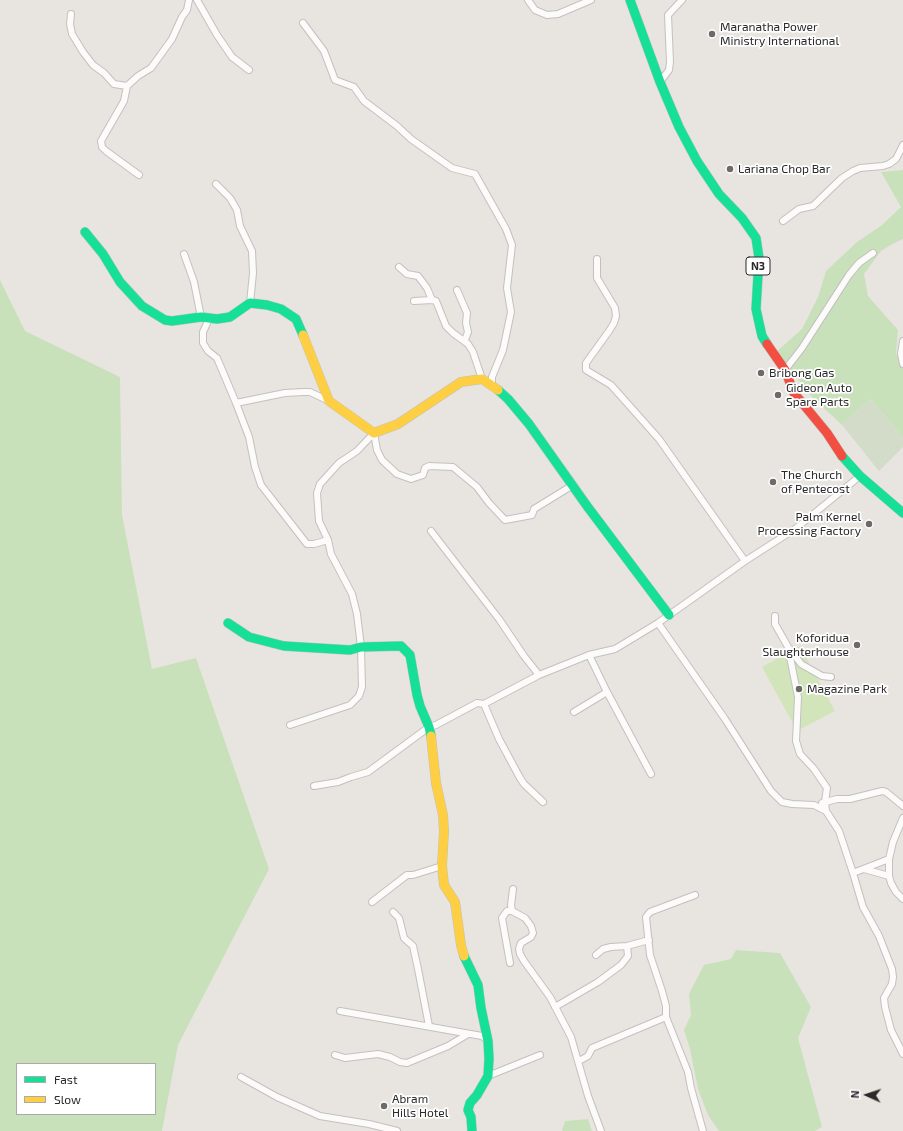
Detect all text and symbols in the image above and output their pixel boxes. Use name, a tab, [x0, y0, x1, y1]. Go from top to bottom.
place label: Maranatha Power Ministry International	[720, 20, 839, 48]
marker: Maranatha Power Ministry International	[707, 29, 717, 39]
place label: Lariana Chop Bar	[738, 162, 830, 176]
marker: Lariana Chop Bar	[725, 164, 735, 174]
road number: N3	[746, 257, 770, 275]
place label: Bribong Gas	[769, 366, 834, 380]
marker: Bribong Gas	[756, 368, 766, 378]
place label: Gideon Auto Spare Parts	[786, 381, 852, 409]
marker: Gideon Auto Spare Parts	[773, 390, 783, 400]
place label: The Church of Pentecost	[781, 468, 850, 496]
marker: The Church of Pentecost	[768, 477, 778, 487]
place label: Palm Kernel Processing Factory	[758, 510, 861, 538]
marker: Palm Kernel Processing Factory	[864, 519, 874, 529]
place label: Koforidua Slaughterhouse	[763, 631, 849, 659]
marker: Koforidua Slaughterhouse	[852, 640, 862, 650]
place label: Magazine Park	[807, 682, 887, 696]
marker: Magazine Park	[794, 684, 804, 694]
legend	[16, 1063, 156, 1115]
text: Fast	[54, 1072, 77, 1086]
north arrow	[847, 1075, 887, 1115]
text: N	[848, 1090, 861, 1099]
text: Slow	[54, 1092, 81, 1106]
place label: Abram Hills Hotel	[392, 1092, 448, 1120]
marker: Abram Hills Hotel	[379, 1101, 389, 1111]

